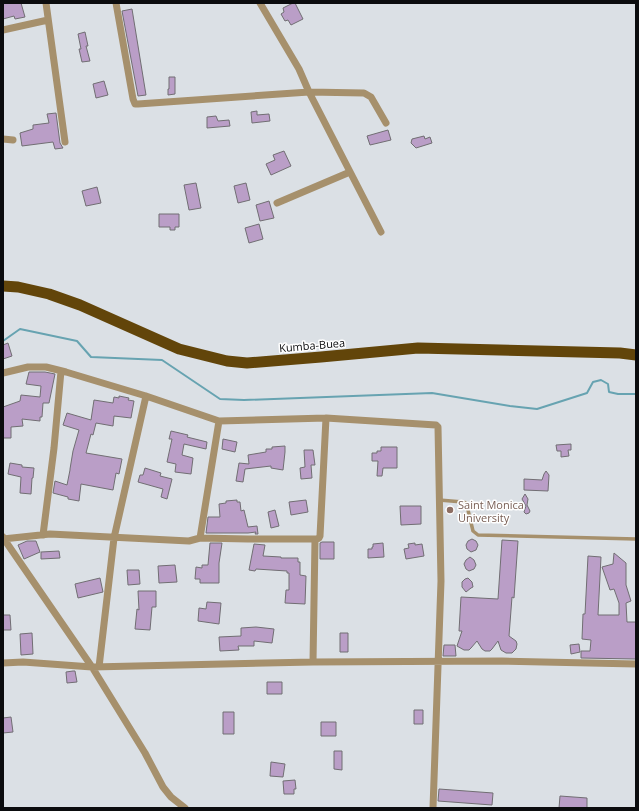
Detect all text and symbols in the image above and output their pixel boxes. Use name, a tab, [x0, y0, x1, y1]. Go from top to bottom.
street label: Kumba-Buea	[278, 335, 346, 355]
place label: Saint Monica University	[458, 497, 524, 525]
marker: Saint Monica University	[445, 505, 455, 515]

